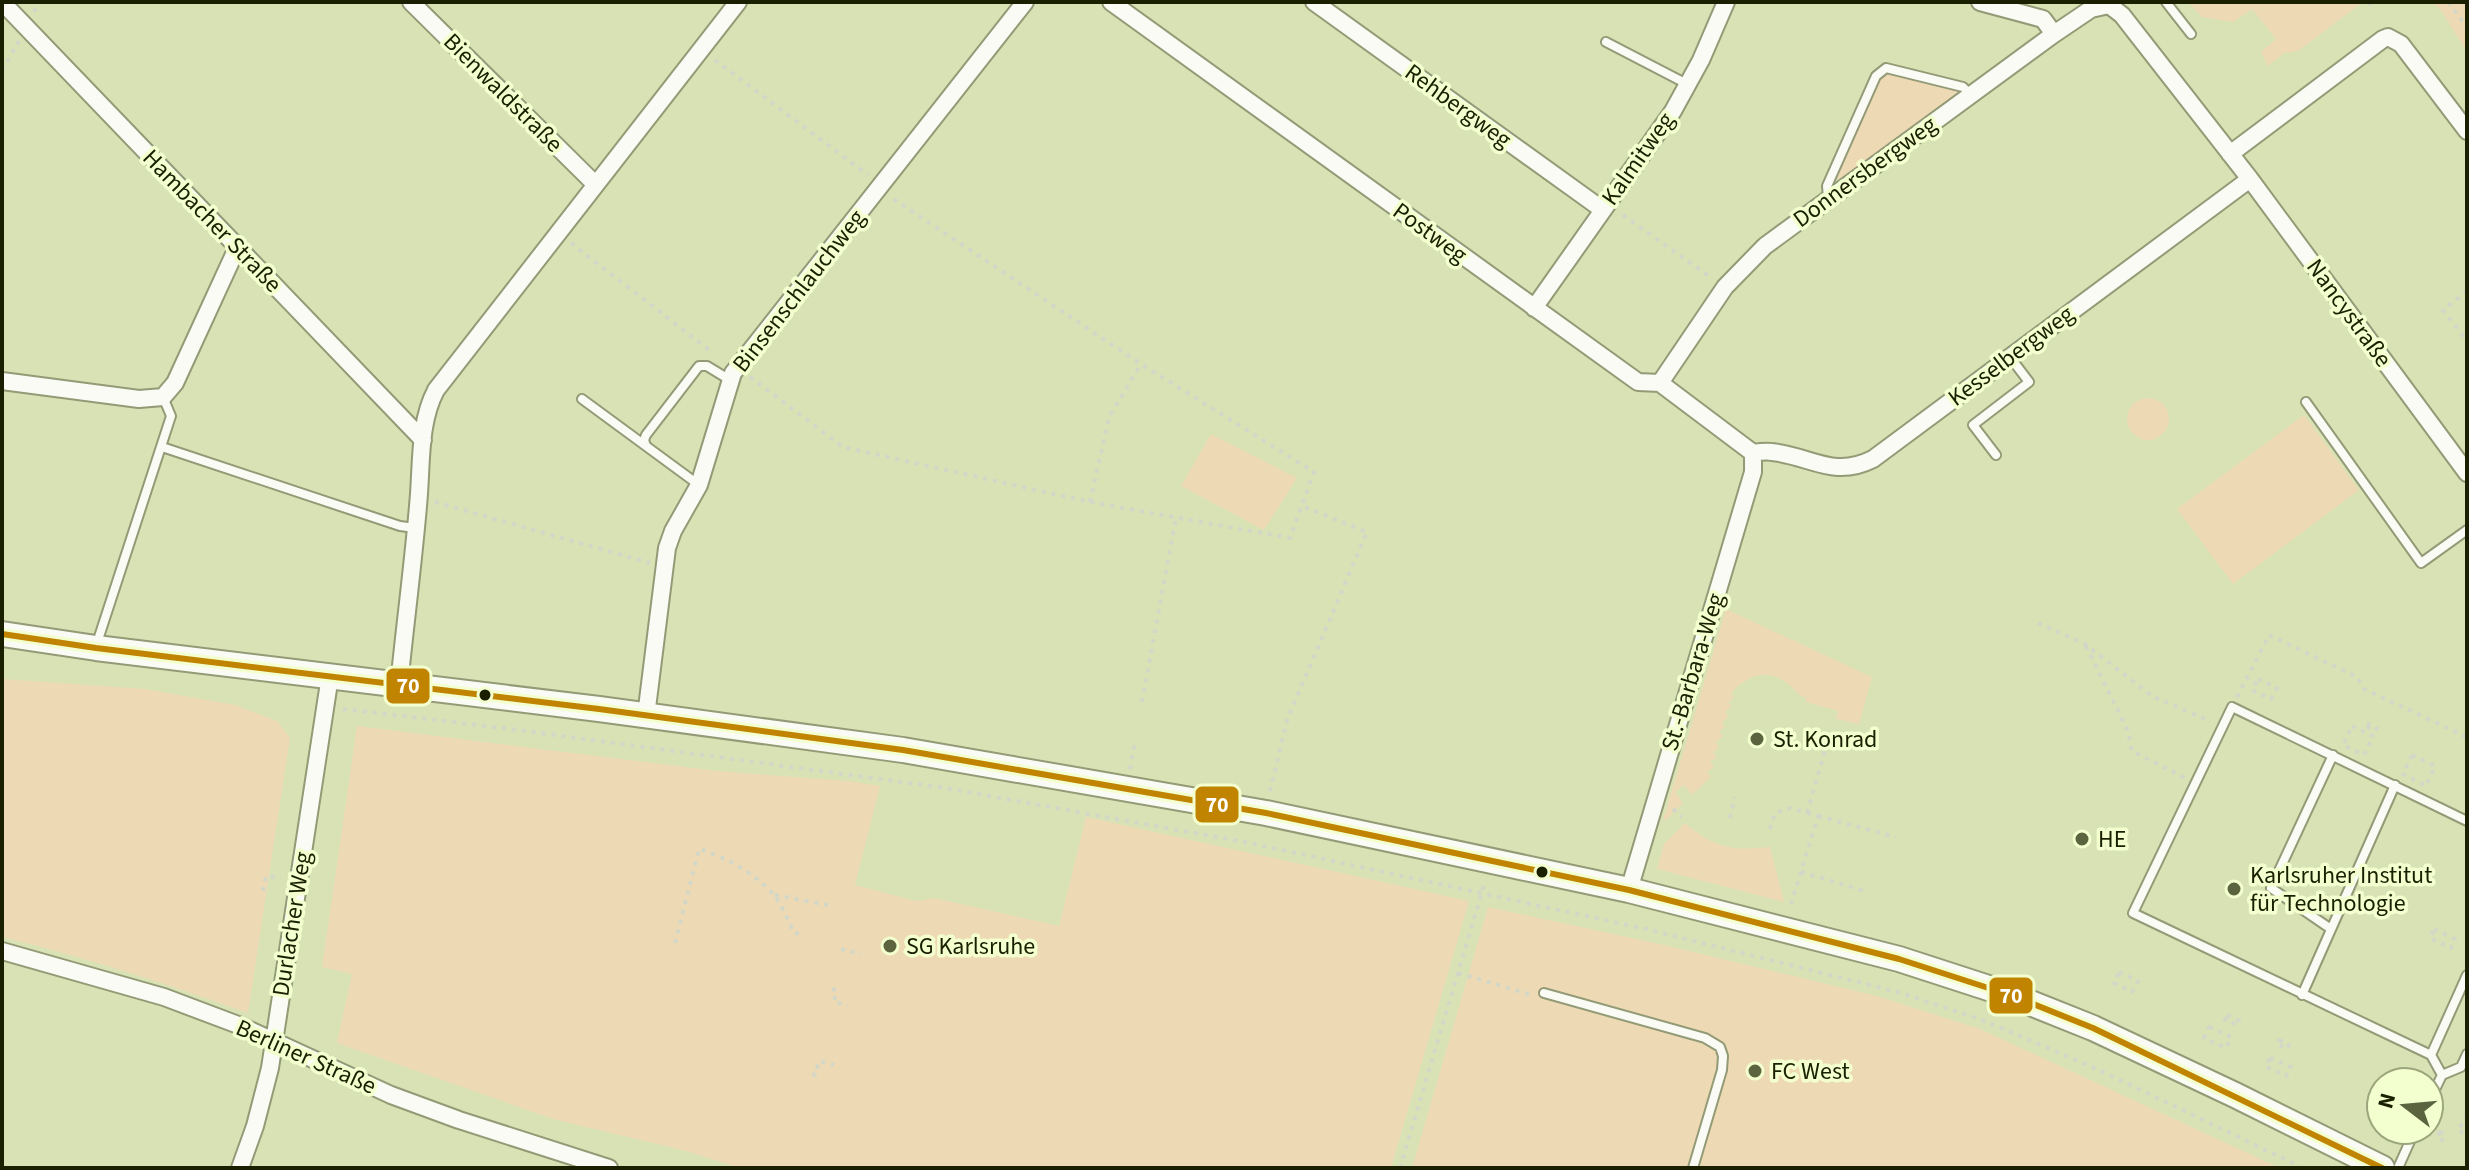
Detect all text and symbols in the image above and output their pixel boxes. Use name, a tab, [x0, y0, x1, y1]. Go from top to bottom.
street label: Bienwaldstraße	[435, 25, 571, 161]
street label: Rehbergweg	[1397, 55, 1519, 157]
street label: Kalmitweg	[1593, 105, 1683, 213]
street label: Donnersbergweg	[1786, 108, 1944, 236]
street label: Hambacher Straße	[134, 141, 290, 301]
street label: Postweg	[1385, 194, 1475, 272]
street label: Binsenschlauchweg	[724, 202, 874, 380]
street label: Nancystraße	[2298, 252, 2400, 374]
street label: Kesselbergweg	[1941, 297, 2081, 415]
street label: St.-Barbara-Weg	[1652, 589, 1734, 755]
line badge: 70	[385, 667, 431, 705]
text: 70	[396, 670, 420, 702]
unlabelled marker	[477, 687, 493, 703]
place label: St. Konrad	[1773, 722, 1877, 757]
marker: St. Konrad	[1748, 730, 1766, 748]
line badge: 70	[1194, 785, 1240, 824]
text: 70	[1205, 789, 1229, 821]
place label: HE	[2098, 822, 2126, 857]
marker: HE	[2073, 830, 2091, 848]
street label: Durlacher Weg	[263, 849, 321, 999]
place label: Karlsruher Institut für Technologie	[2250, 858, 2432, 921]
unlabelled marker	[1534, 864, 1550, 880]
marker: Karlsruher Institut für Technologie	[2225, 880, 2243, 898]
place label: SG Karlsruhe	[906, 929, 1035, 964]
marker: SG Karlsruhe	[881, 937, 899, 955]
line badge: 70	[1988, 976, 2034, 1015]
text: 70	[1999, 980, 2023, 1012]
street label: Berliner Straße	[230, 1010, 382, 1104]
place label: FC West	[1771, 1054, 1850, 1089]
marker: FC West	[1746, 1062, 1764, 1080]
north arrow	[2365, 1066, 2445, 1146]
text: N	[2369, 1089, 2404, 1112]

